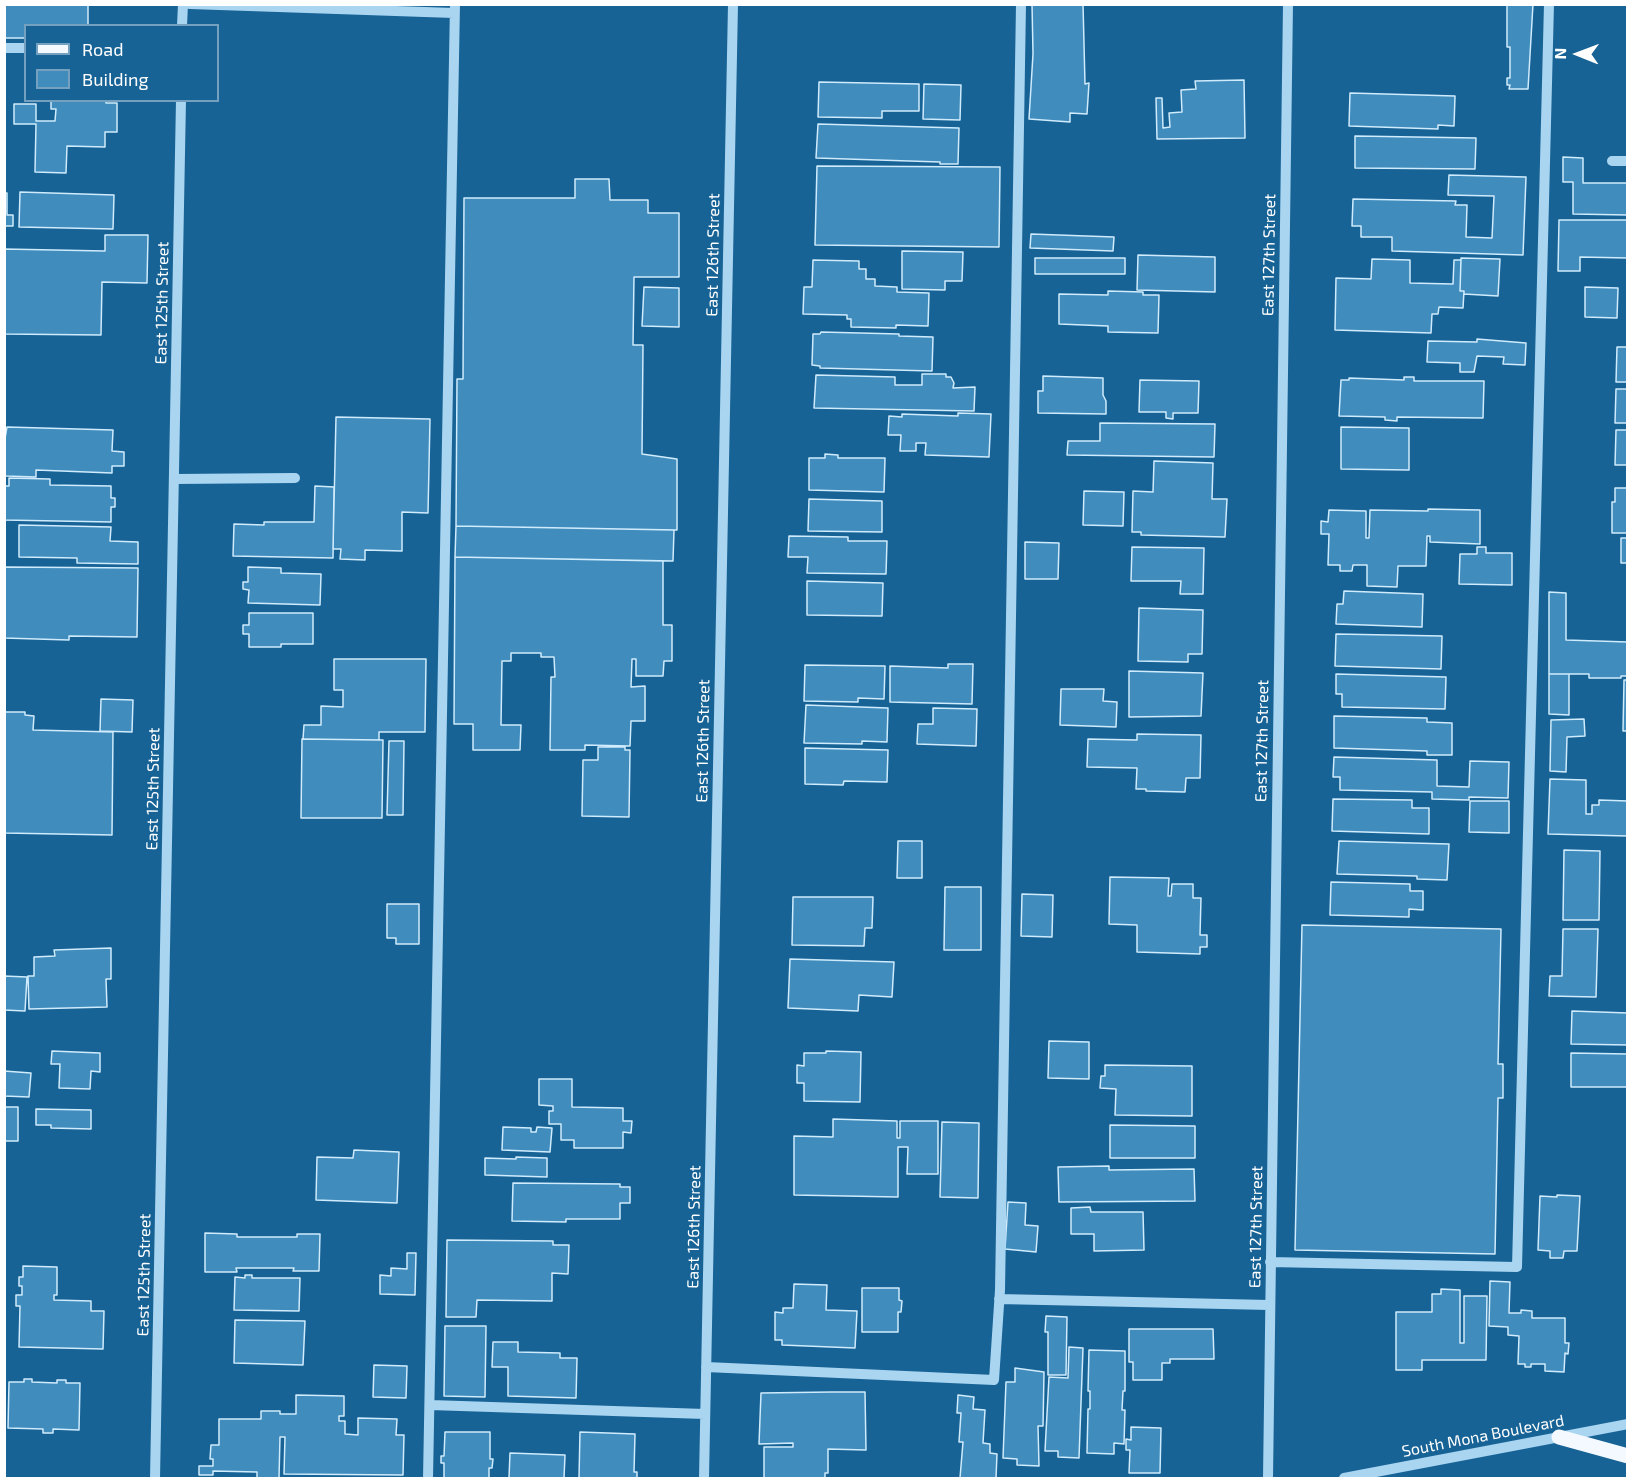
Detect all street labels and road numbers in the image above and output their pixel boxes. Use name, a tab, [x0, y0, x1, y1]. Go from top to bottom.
street label: East 126th Street	[702, 193, 724, 317]
street label: East 127th Street	[1258, 194, 1280, 316]
street label: East 125th Street	[151, 241, 173, 365]
street label: East 126th Street	[692, 679, 714, 803]
street label: East 127th Street	[1251, 680, 1273, 802]
street label: East 125th Street	[142, 727, 164, 851]
street label: East 126th Street	[683, 1165, 705, 1289]
street label: East 127th Street	[1245, 1166, 1267, 1288]
street label: East 125th Street	[133, 1213, 155, 1337]
street label: South Mona Boulevard	[1400, 1411, 1566, 1461]

